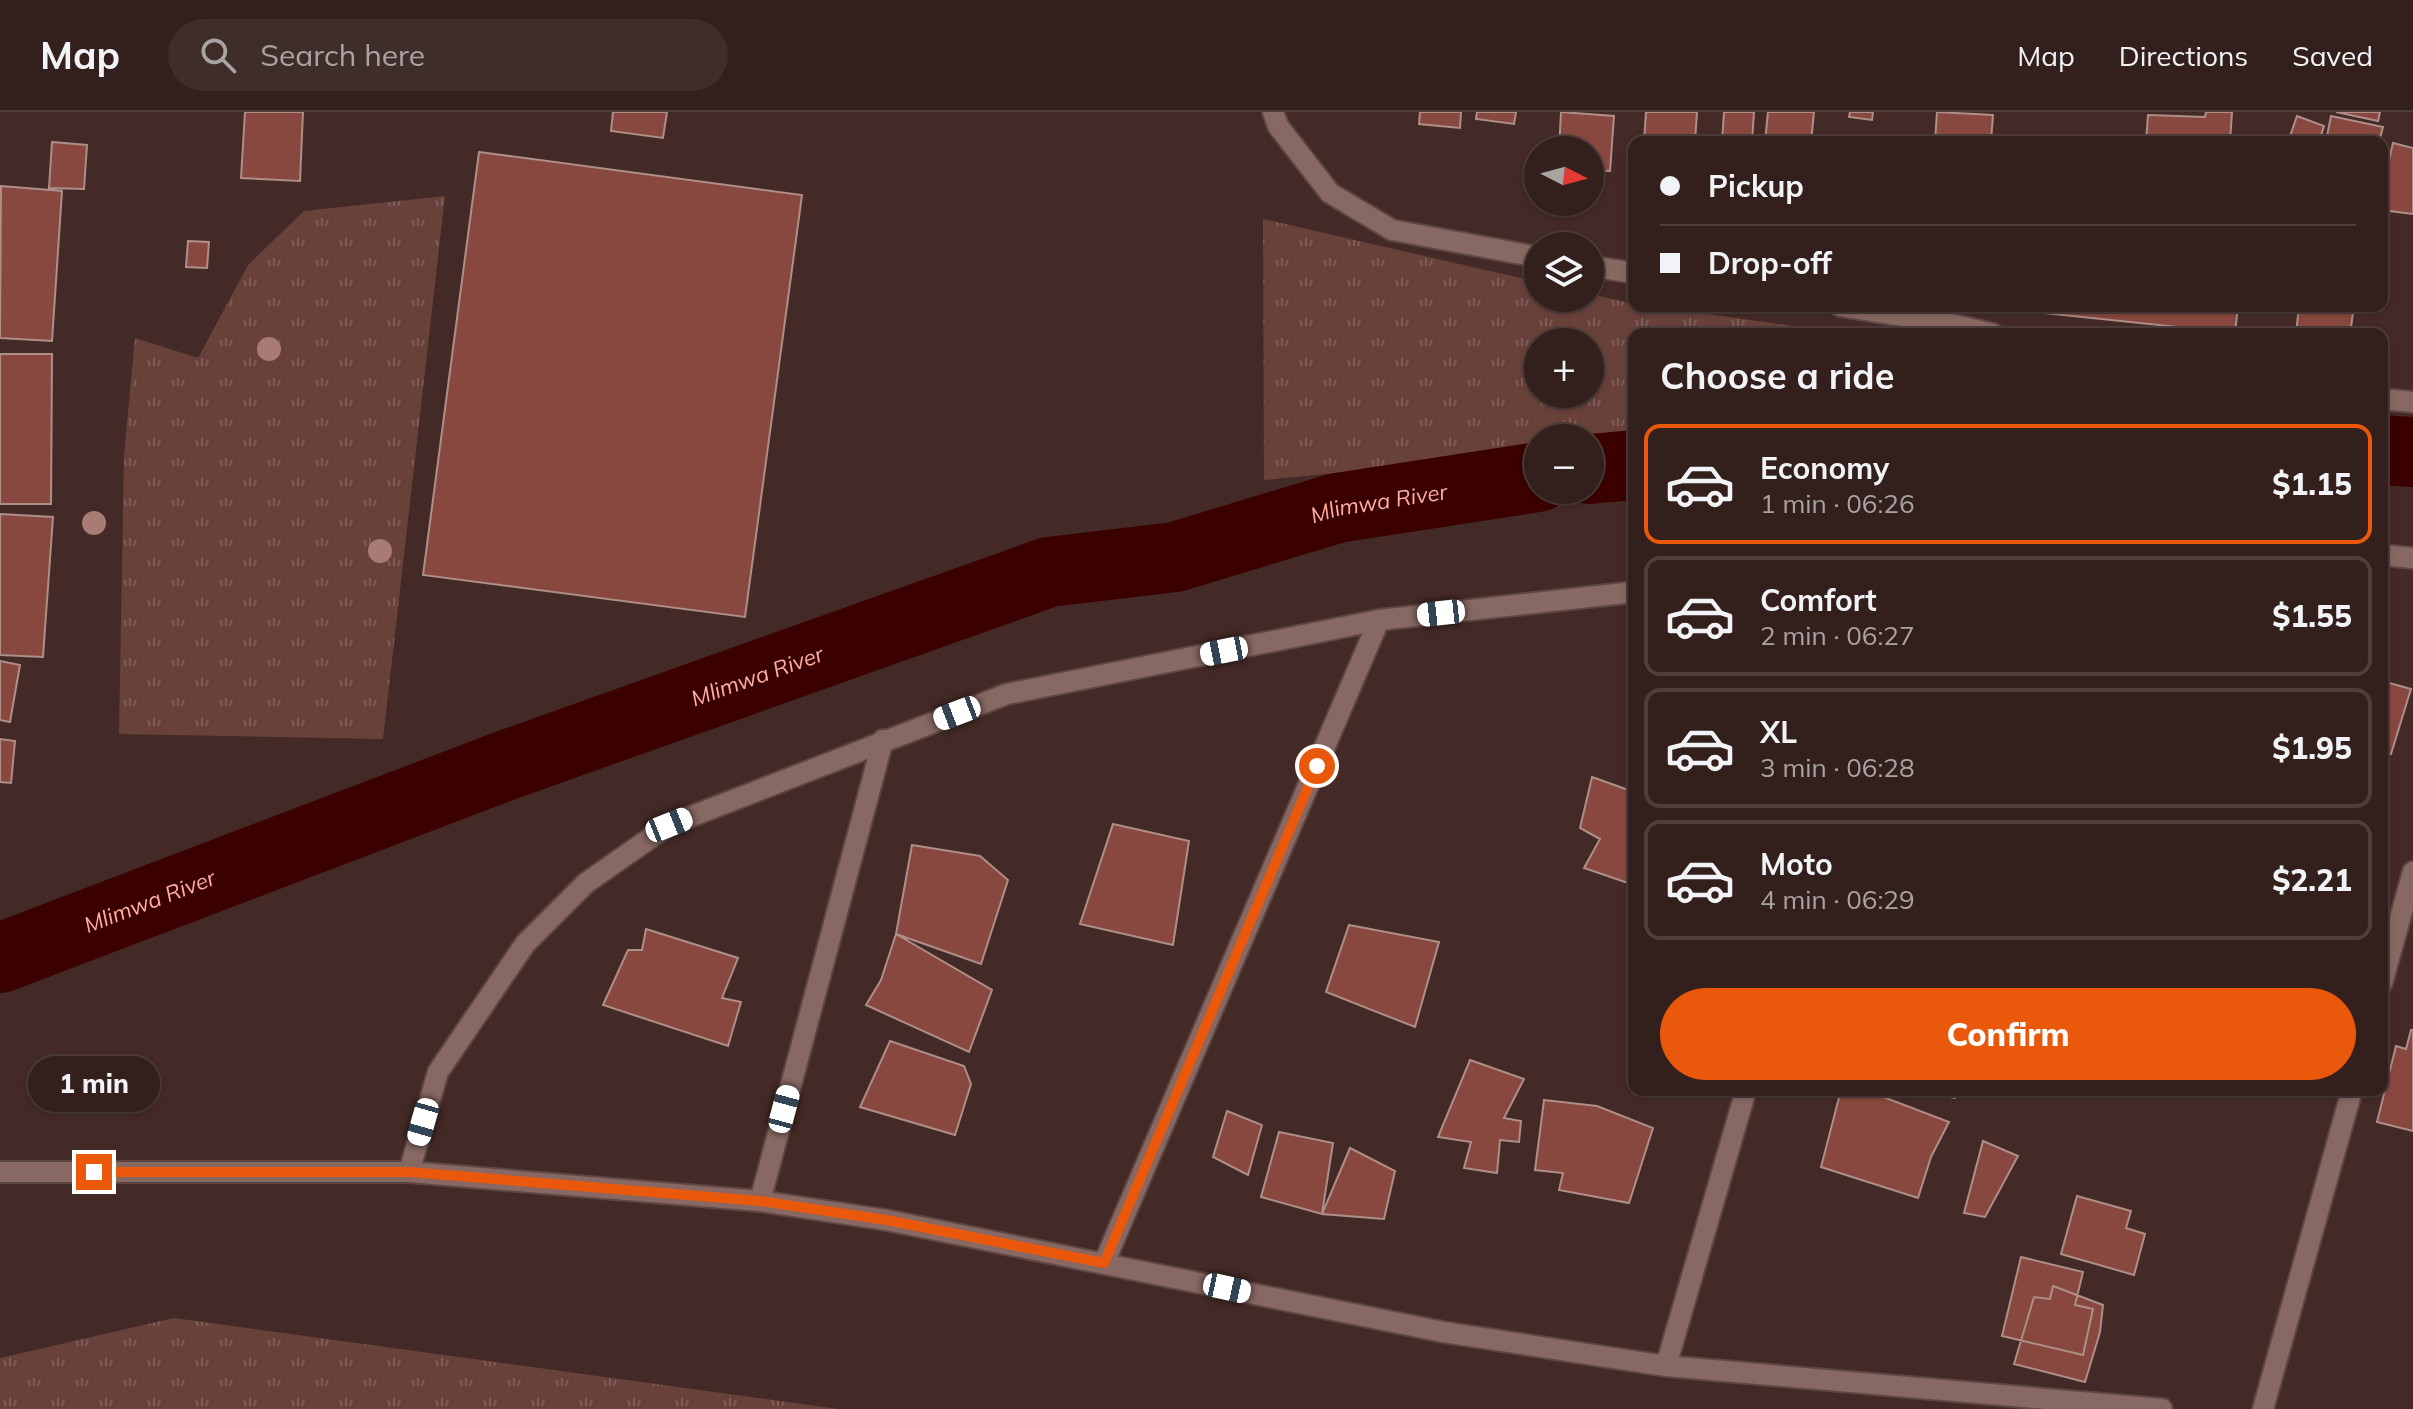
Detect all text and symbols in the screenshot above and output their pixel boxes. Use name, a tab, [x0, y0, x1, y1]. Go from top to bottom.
search box	[168, 19, 728, 91]
text: Map	[40, 31, 120, 79]
icon: search	[196, 33, 240, 77]
text: Search here	[260, 36, 425, 74]
text: Map	[2017, 38, 2075, 73]
text: Directions	[2119, 38, 2248, 73]
text: Saved	[2292, 38, 2373, 73]
north arrow	[1524, 136, 1604, 216]
map controls	[1524, 136, 1604, 504]
text: Pickup	[1708, 167, 1804, 205]
button: layers	[1524, 232, 1604, 312]
text: Drop-off	[1708, 244, 1832, 282]
button: +	[1524, 328, 1604, 408]
text: Choose a ride	[1660, 353, 1894, 398]
button: −	[1524, 424, 1604, 504]
icon: car	[1664, 448, 1736, 520]
text: Economy	[1760, 449, 1889, 487]
text: $1.15	[2272, 465, 2352, 503]
water label: Mlimwa River	[1307, 477, 1450, 529]
text: 1 min · 06:26	[1760, 487, 1915, 520]
icon: car	[1664, 580, 1736, 652]
text: Comfort	[1760, 581, 1877, 619]
text: $1.55	[2272, 597, 2352, 635]
car	[1416, 599, 1466, 627]
text: 2 min · 06:27	[1760, 619, 1915, 652]
car	[1198, 635, 1250, 667]
water label: Mlimwa River	[687, 639, 828, 712]
car	[930, 693, 984, 733]
icon: car	[1664, 712, 1736, 784]
text: XL	[1760, 713, 1797, 751]
text: $1.95	[2272, 729, 2352, 767]
route start	[1299, 748, 1335, 784]
text: 3 min · 06:28	[1760, 751, 1915, 784]
car	[642, 805, 696, 845]
icon: car	[1664, 844, 1736, 916]
text: Moto	[1760, 845, 1833, 883]
text: $2.21	[2272, 861, 2352, 899]
water label: Mlimwa River	[80, 863, 220, 939]
text: 4 min · 06:29	[1760, 883, 1915, 916]
button: Confirm	[1660, 988, 2356, 1080]
callout: 1 min	[28, 1056, 160, 1112]
text: 1 min	[59, 1067, 129, 1100]
car	[766, 1083, 802, 1135]
car	[405, 1096, 441, 1148]
route end	[76, 1154, 112, 1190]
car	[1201, 1271, 1253, 1305]

